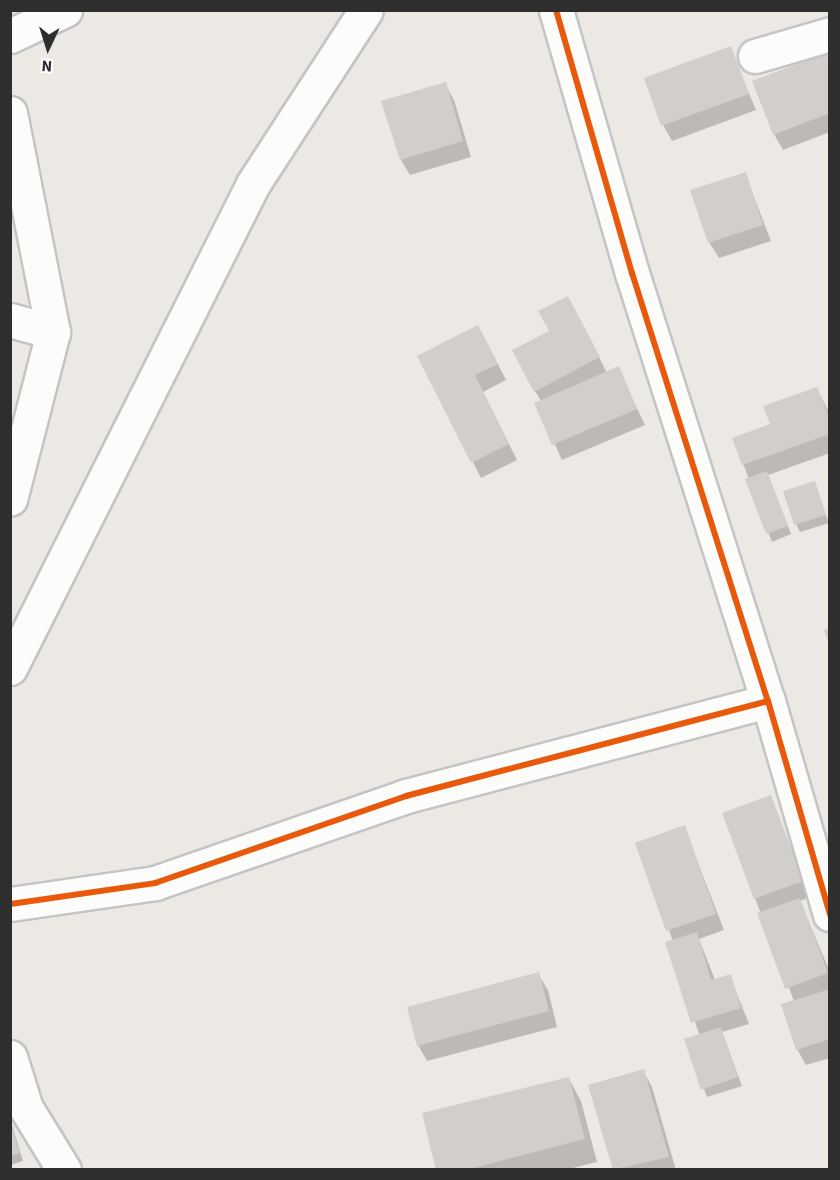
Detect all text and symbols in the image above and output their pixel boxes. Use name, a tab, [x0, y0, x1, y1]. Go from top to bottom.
north arrow	[18, 18, 78, 78]
text: N	[41, 55, 53, 77]

